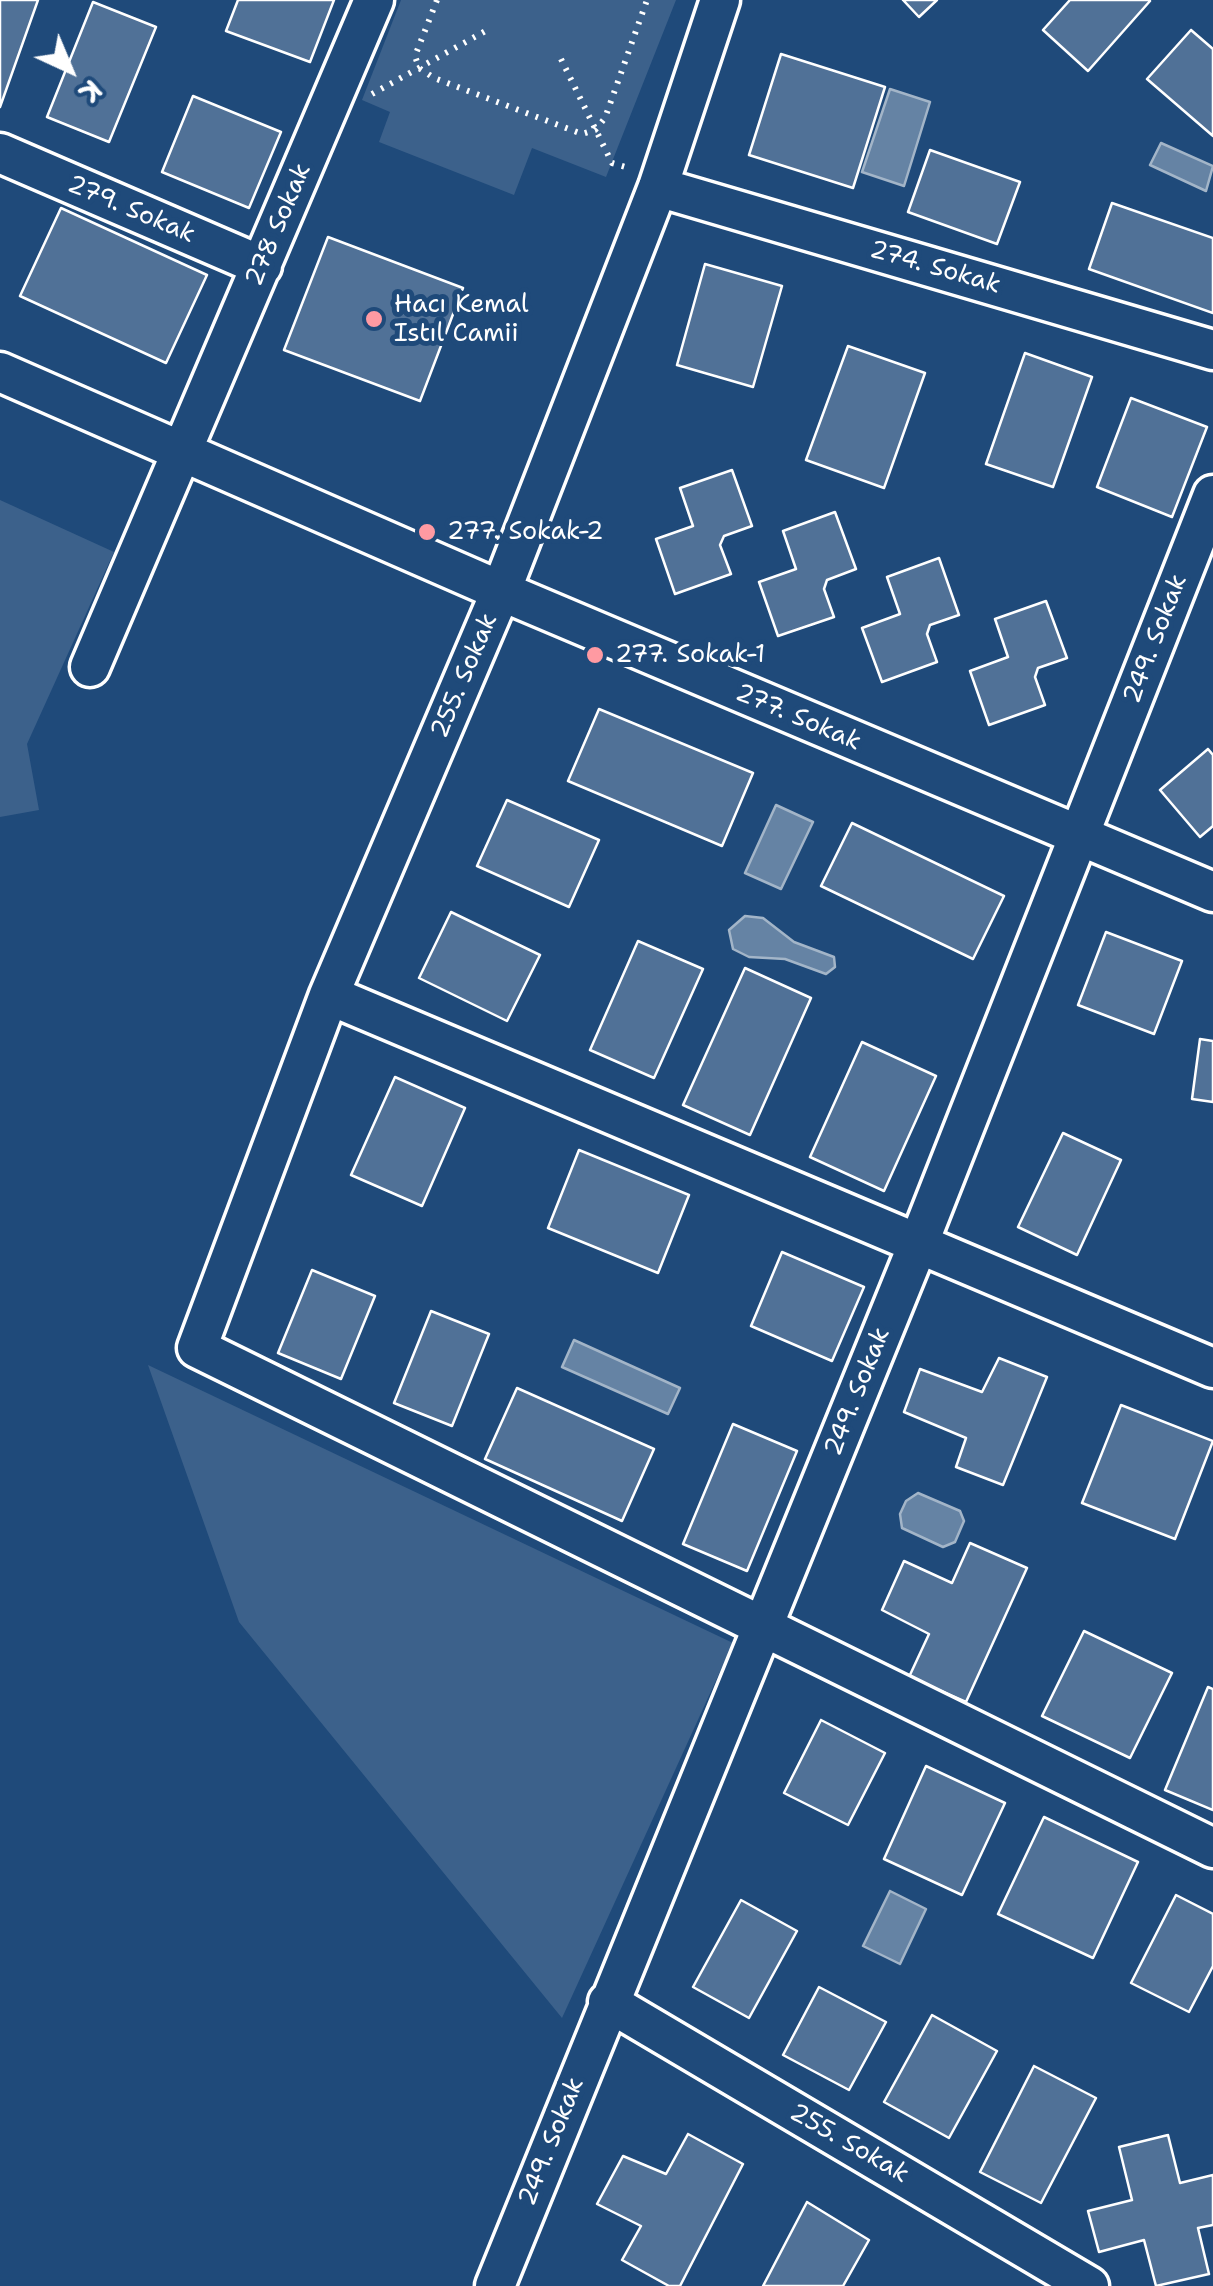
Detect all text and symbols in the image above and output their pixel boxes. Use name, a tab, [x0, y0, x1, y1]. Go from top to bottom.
north arrow	[20, 20, 120, 120]
text: K	[71, 71, 111, 112]
street label: 278 Sokak	[240, 159, 318, 291]
street label: 279. Sokak	[63, 170, 199, 250]
street label: 274. Sokak	[866, 235, 1004, 301]
place label: Hacı Kemal Istıl Camii	[394, 290, 529, 349]
marker: Hacı Kemal Istıl Camii	[363, 308, 385, 330]
place label: 277. Sokak-2	[447, 517, 603, 547]
marker: 277. Sokak-2	[416, 521, 438, 543]
street label: 249. Sokak	[1118, 570, 1194, 708]
street label: 255. Sokak	[425, 609, 505, 743]
place label: 277. Sokak-1	[615, 640, 765, 670]
marker: 277. Sokak-1	[584, 644, 606, 666]
street label: 277. Sokak	[731, 678, 865, 758]
street label: 249. Sokak	[819, 1323, 897, 1461]
street label: 249. Sokak	[513, 2073, 591, 2211]
street label: 255. Sokak	[784, 2098, 914, 2190]

